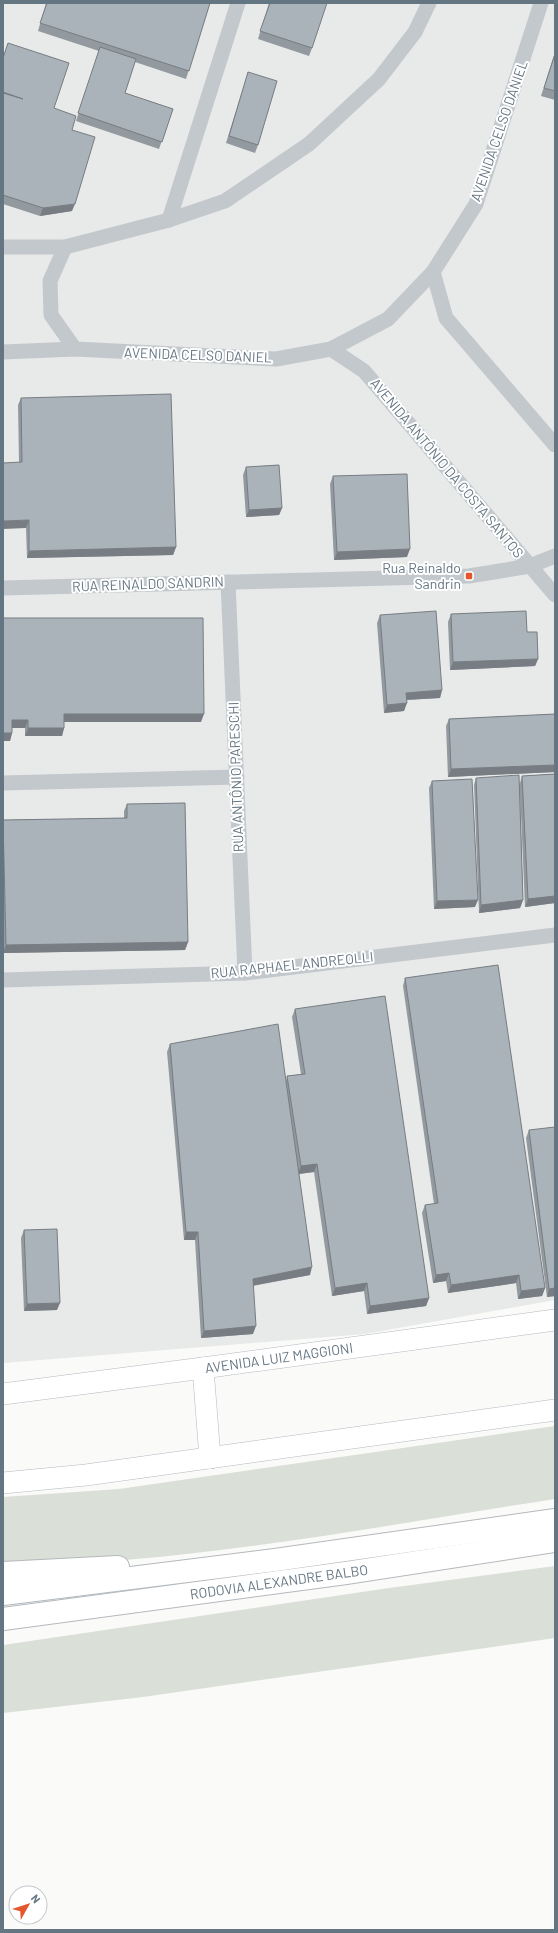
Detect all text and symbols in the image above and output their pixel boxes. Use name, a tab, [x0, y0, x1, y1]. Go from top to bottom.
street label: AVENIDA CELSO DANIEL	[466, 58, 531, 204]
street label: AVENIDA CELSO DANIEL	[124, 343, 272, 366]
street label: AVENIDA ANTÔNIO DA COSTA SANTOS	[367, 374, 528, 561]
place label: Rua Reinaldo Sandrin	[382, 559, 461, 592]
marker: Rua Reinaldo Sandrin	[464, 571, 474, 581]
street label: RUA REINALDO SANDRIN	[72, 572, 224, 595]
street label: RUA ANTÔNIO PARESCHI	[224, 702, 247, 852]
street label: RUA RAPHAEL ANDREOLLI	[210, 948, 374, 981]
street label: AVENIDA LUIZ MAGGIONI	[204, 1339, 354, 1376]
street label: RODOVIA ALEXANDRE BALBO	[189, 1561, 369, 1602]
north arrow	[8, 1885, 48, 1925]
text: N	[29, 1891, 44, 1905]

